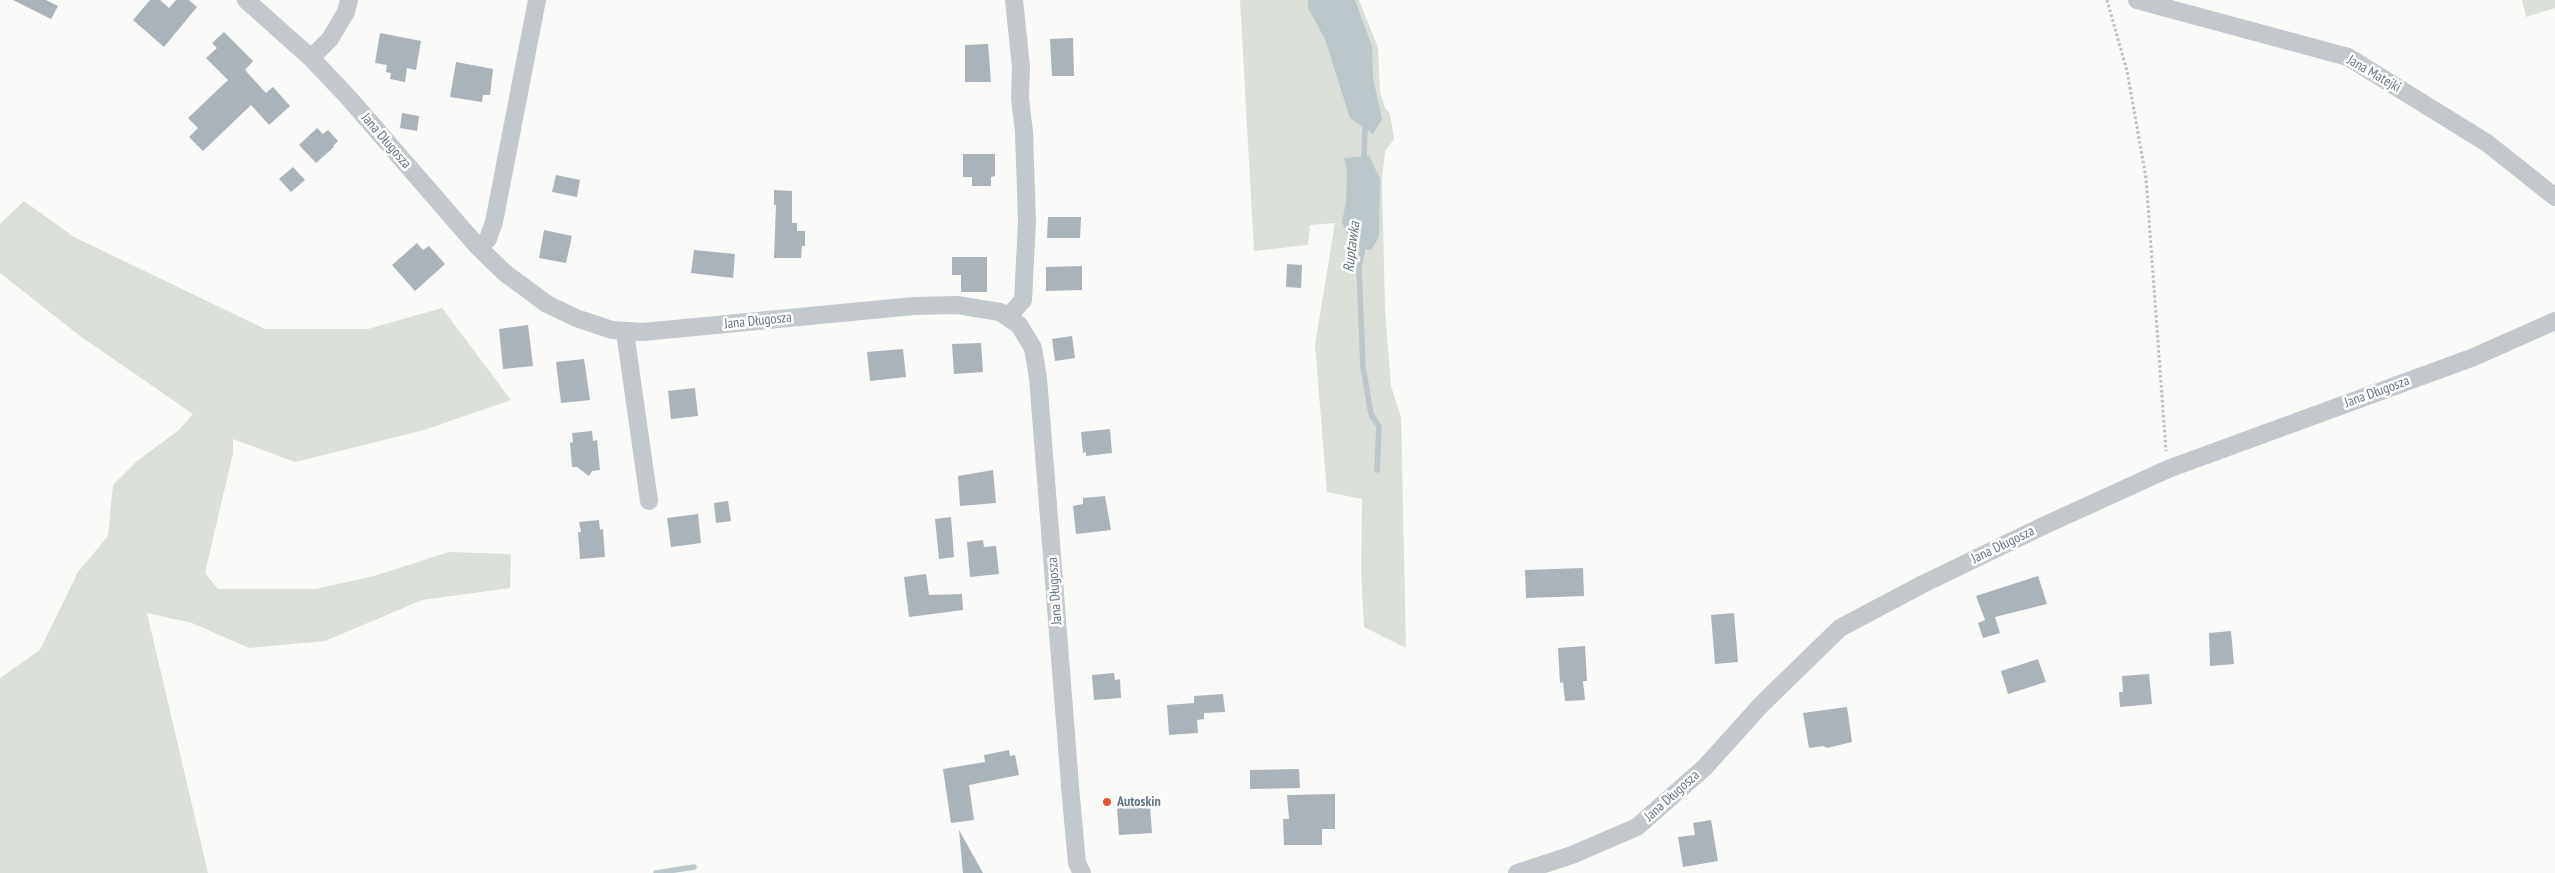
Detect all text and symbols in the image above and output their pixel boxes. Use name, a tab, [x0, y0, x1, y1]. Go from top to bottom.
street label: Jana Matejki	[2344, 52, 2404, 96]
street label: Jana Długosza	[357, 110, 415, 172]
water label: Ruptawka	[1340, 221, 1364, 273]
street label: Jana Długosza	[723, 309, 793, 333]
street label: Jana Długosza	[2342, 373, 2412, 411]
street label: Jana Długosza	[1969, 523, 2037, 567]
street label: Jana Długosza	[1044, 557, 1066, 625]
street label: Jana Długosza	[1641, 767, 1703, 825]
place label: Autoskin	[1117, 794, 1161, 810]
marker: Autoskin	[1101, 796, 1113, 808]

